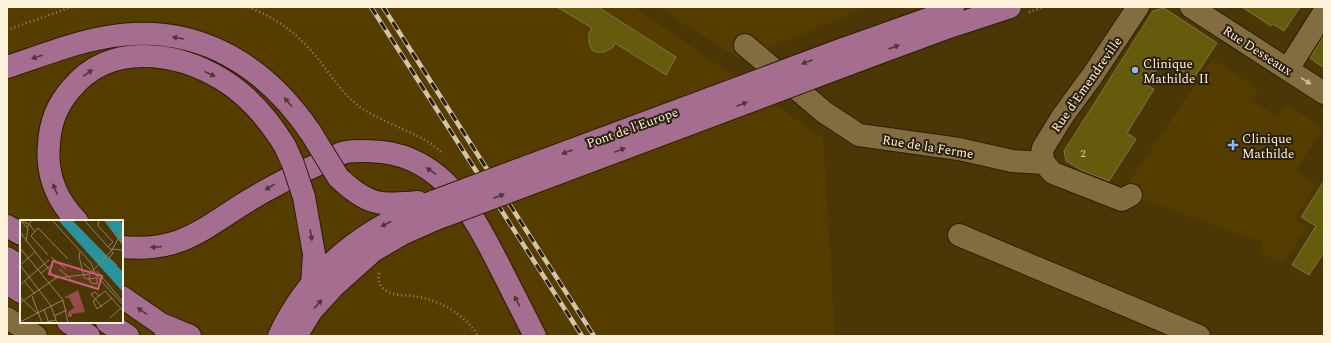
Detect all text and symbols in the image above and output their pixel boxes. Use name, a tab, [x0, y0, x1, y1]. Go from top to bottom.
street label: Rue Desseaux	[1219, 21, 1297, 81]
street label: Rue d'Emendreville	[1046, 33, 1127, 136]
one-way arrow	[172, 35, 184, 41]
one-way arrow	[888, 44, 900, 50]
one-way arrow	[31, 54, 43, 60]
place label: Clinique Mathilde II	[1143, 54, 1209, 89]
one-way arrow	[800, 60, 812, 66]
marker: Clinique Mathilde II	[1130, 65, 1140, 75]
one-way arrow	[82, 69, 93, 77]
one-way arrow	[205, 71, 216, 77]
one-way arrow	[1301, 77, 1312, 85]
one-way arrow	[284, 97, 293, 107]
one-way arrow	[736, 101, 748, 107]
street label: Pont de l'Europe	[584, 102, 681, 154]
place label: Clinique Mathilde	[1242, 129, 1294, 164]
street label: Rue de la Ferme	[881, 130, 975, 164]
marker: Clinique Mathilde	[1227, 139, 1239, 151]
house number: 2	[1080, 145, 1086, 162]
one-way arrow	[615, 146, 627, 152]
one-way arrow	[560, 149, 572, 155]
one-way arrow	[426, 167, 436, 175]
one-way arrow	[52, 183, 58, 195]
one-way arrow	[264, 184, 276, 191]
one-way arrow	[493, 192, 505, 198]
inset map	[20, 220, 123, 323]
one-way arrow	[380, 220, 392, 227]
one-way arrow	[308, 229, 314, 241]
one-way arrow	[150, 244, 162, 251]
one-way arrow	[514, 295, 520, 307]
one-way arrow	[313, 298, 322, 309]
one-way arrow	[136, 307, 147, 314]

